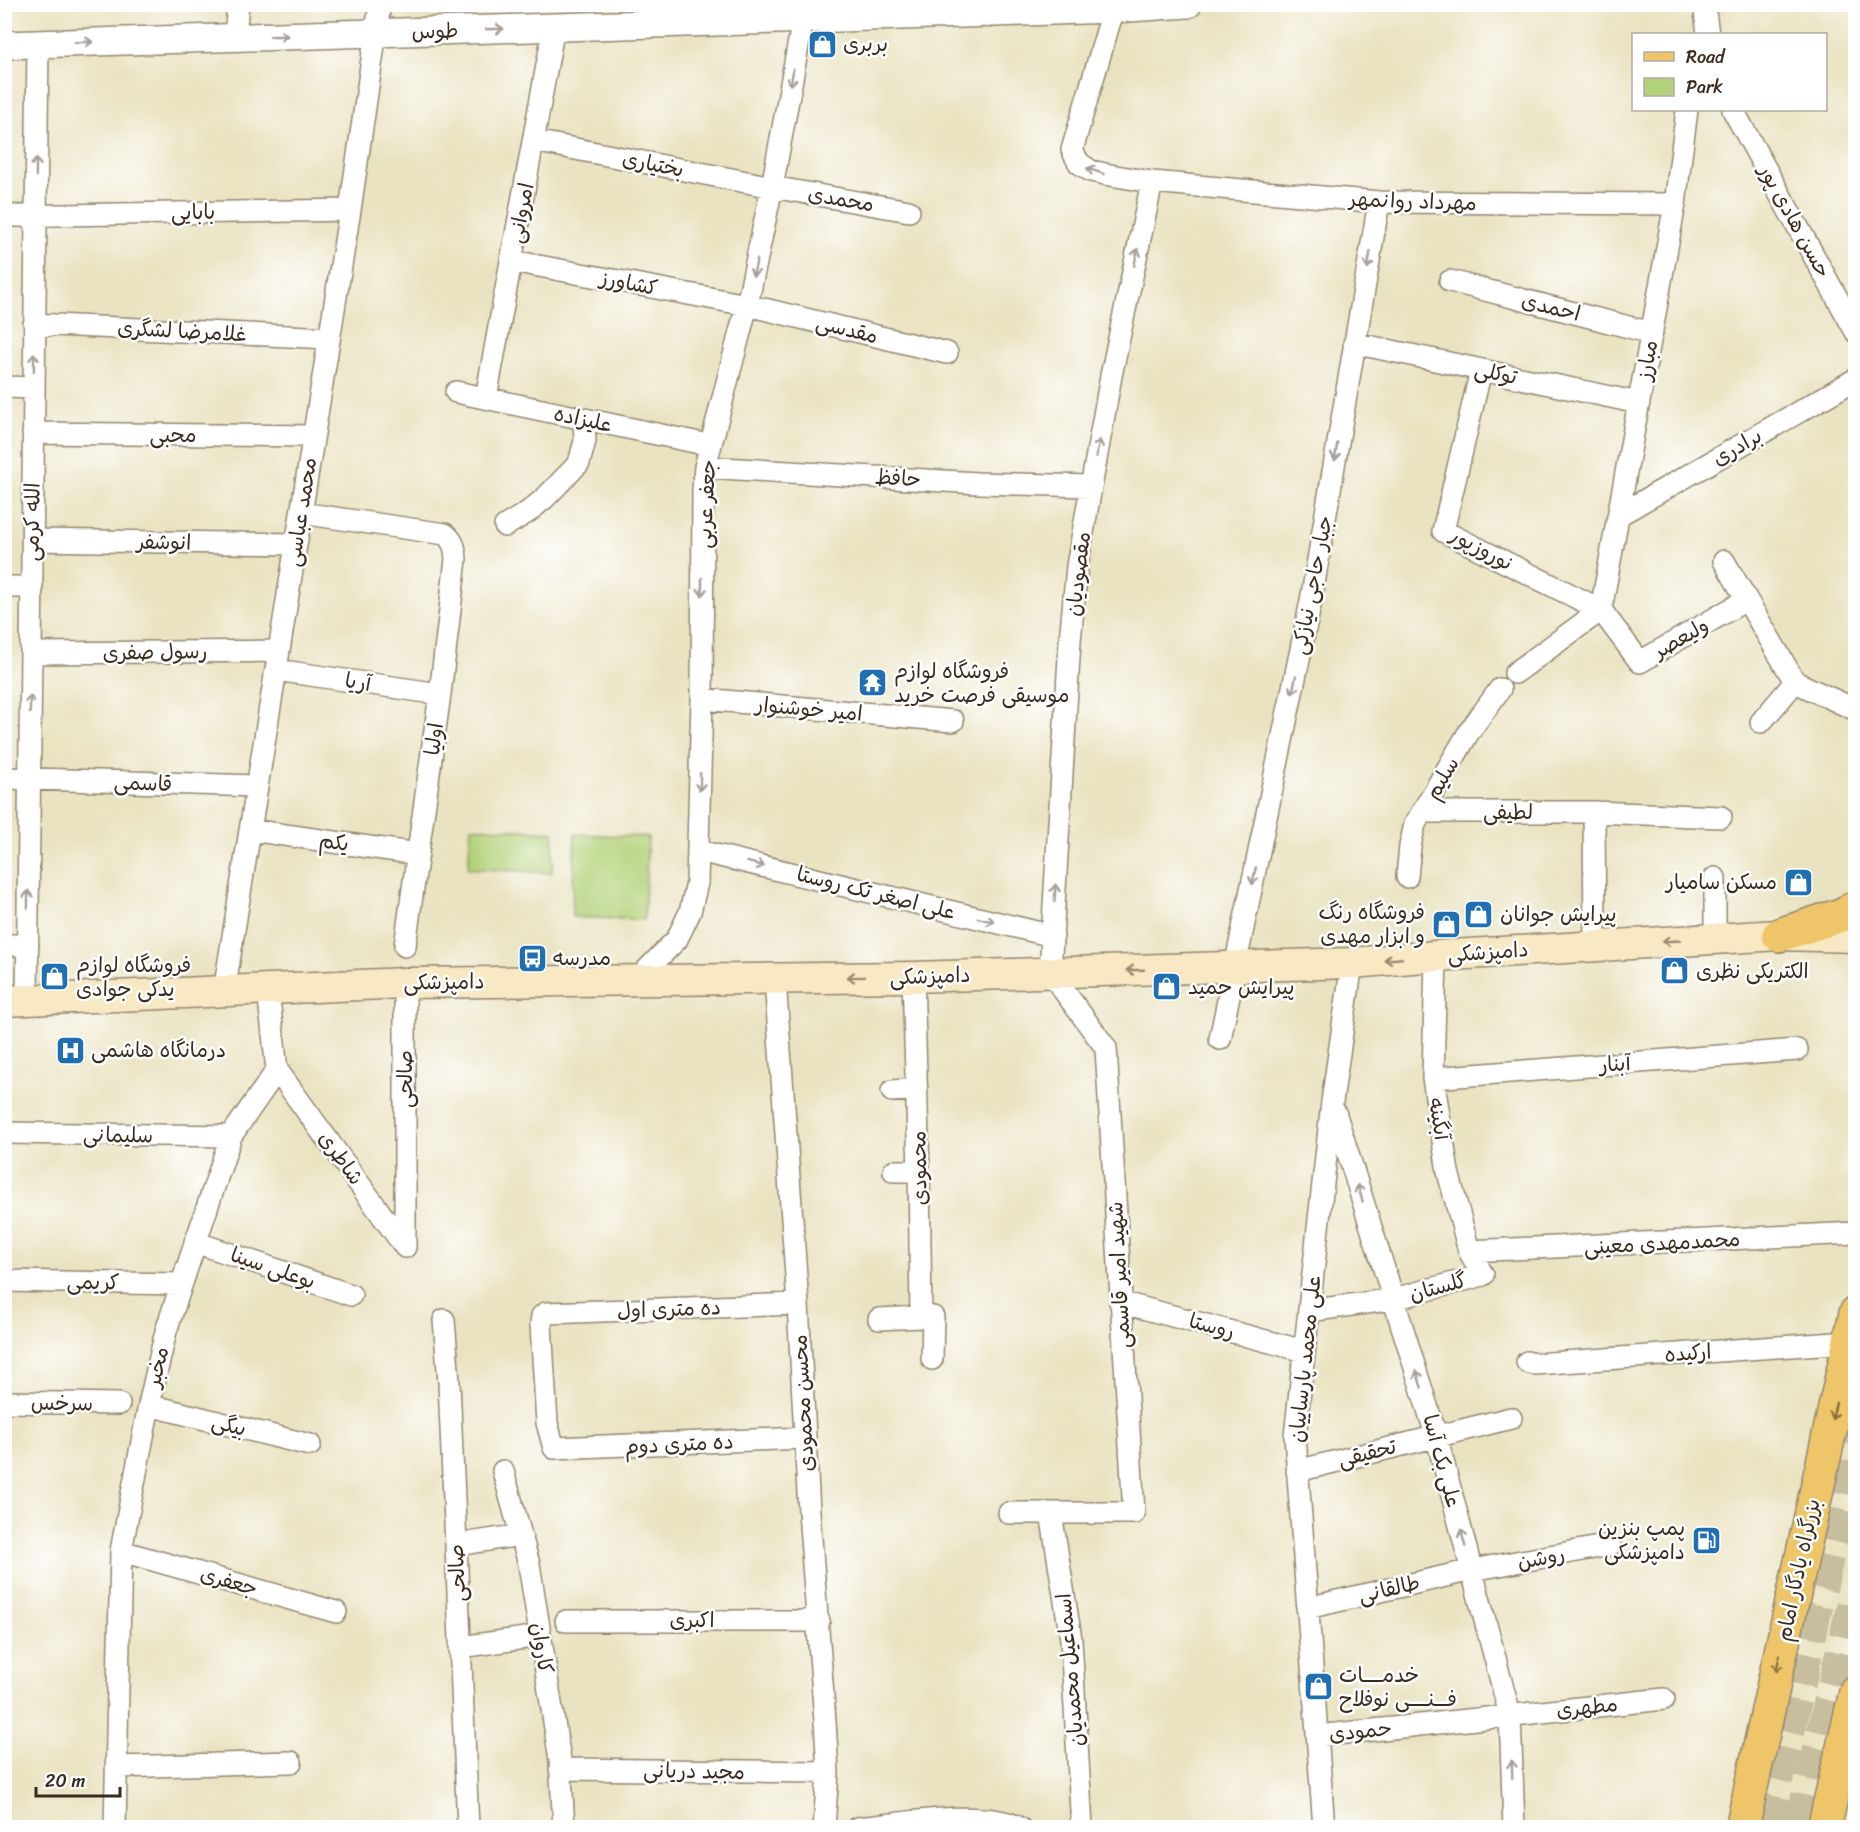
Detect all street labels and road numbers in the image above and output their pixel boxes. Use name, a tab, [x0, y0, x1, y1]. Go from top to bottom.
street label: طوس	[411, 11, 459, 51]
street label: بختیاری	[619, 139, 687, 189]
street label: حسن هادی پور	[1747, 155, 1842, 285]
street label: محمدی	[805, 175, 877, 223]
street label: امروانی	[497, 180, 545, 246]
street label: مهرداد روانمهر	[1347, 180, 1477, 222]
street label: بابایی	[170, 193, 216, 231]
street label: کشاورز	[595, 258, 661, 307]
street label: احمدی	[1517, 281, 1585, 333]
street label: مقدسی	[812, 303, 882, 355]
street label: غلامرضا لشگری	[116, 309, 248, 353]
street label: مبارز	[1624, 337, 1669, 385]
street label: توکلی	[1471, 350, 1522, 396]
street label: علیزاده	[550, 394, 616, 444]
street label: محبی	[150, 416, 196, 454]
street label: برادری	[1704, 417, 1770, 477]
street label: محمد عباسی	[274, 455, 328, 569]
street label: حافظ	[874, 458, 922, 498]
street label: جعفر عربی	[685, 459, 727, 549]
street label: الله کرمی	[12, 482, 52, 562]
street label: جبار حاجی نیازکی	[1280, 512, 1344, 658]
street label: نوروزپور	[1442, 516, 1521, 582]
street label: انوشفر	[134, 522, 192, 561]
street label: مقصودیان	[1054, 529, 1102, 619]
street label: ولیعصر	[1644, 607, 1716, 670]
street label: رسول صفری	[102, 632, 208, 672]
street label: آریا	[342, 661, 375, 703]
street label: امیر خوشنوار	[752, 685, 864, 733]
street label: اولیا	[413, 720, 455, 758]
street label: سلیم	[1414, 749, 1470, 807]
street label: قاسمی	[113, 763, 173, 803]
street label: لطیفی	[1483, 793, 1533, 831]
street label: یکم	[317, 821, 351, 863]
street label: علی اصغر تک روستا	[793, 855, 959, 931]
street label: دامپزشکی	[1446, 930, 1530, 974]
street label: دامپزشکی	[889, 956, 971, 996]
street label: دامپزشکی	[403, 962, 485, 1002]
street label: آبنار	[1596, 1044, 1633, 1084]
street label: صالحی	[386, 1050, 424, 1108]
street label: آبگینه	[1417, 1095, 1461, 1144]
street label: سلیمانی	[82, 1115, 154, 1155]
street label: شاطری	[308, 1123, 374, 1193]
street label: محمودی	[899, 1130, 939, 1206]
street label: شهید امیر قاسمی	[1096, 1201, 1142, 1349]
street label: محمدمهدی معینی	[1583, 1220, 1741, 1266]
street label: بوعلی سینا	[225, 1236, 321, 1300]
street label: گلستان	[1405, 1261, 1471, 1313]
street label: کریمی	[66, 1263, 120, 1301]
street label: علی محمد پارساییان	[1277, 1274, 1333, 1444]
street label: ده متری اول	[616, 1288, 722, 1330]
street label: روستا	[1185, 1302, 1239, 1350]
street label: ارکیده	[1663, 1332, 1713, 1374]
street label: محسن محمودی	[780, 1333, 826, 1473]
street label: مخبر	[133, 1343, 180, 1393]
street label: سرخس	[30, 1383, 94, 1423]
street label: بیگی	[208, 1402, 250, 1448]
street label: علی بک آسا	[1411, 1410, 1473, 1512]
street label: ده متری دوم	[624, 1422, 734, 1466]
street label: تحقیقی	[1334, 1427, 1401, 1479]
street label: بزرگراه یادگار امام	[1764, 1495, 1832, 1645]
street label: روشن	[1514, 1535, 1568, 1581]
street label: صالحی	[437, 1543, 477, 1603]
street label: جعفری	[196, 1555, 262, 1607]
street label: طالقانی	[1354, 1563, 1424, 1615]
street label: اسماعیل محمدیان	[1044, 1592, 1096, 1748]
street label: اکبری	[669, 1601, 715, 1639]
street label: کاروان	[519, 1620, 565, 1676]
street label: مطهری	[1554, 1685, 1620, 1729]
street label: حمودی	[1327, 1709, 1393, 1753]
street label: مجید دریانی	[643, 1751, 745, 1791]

